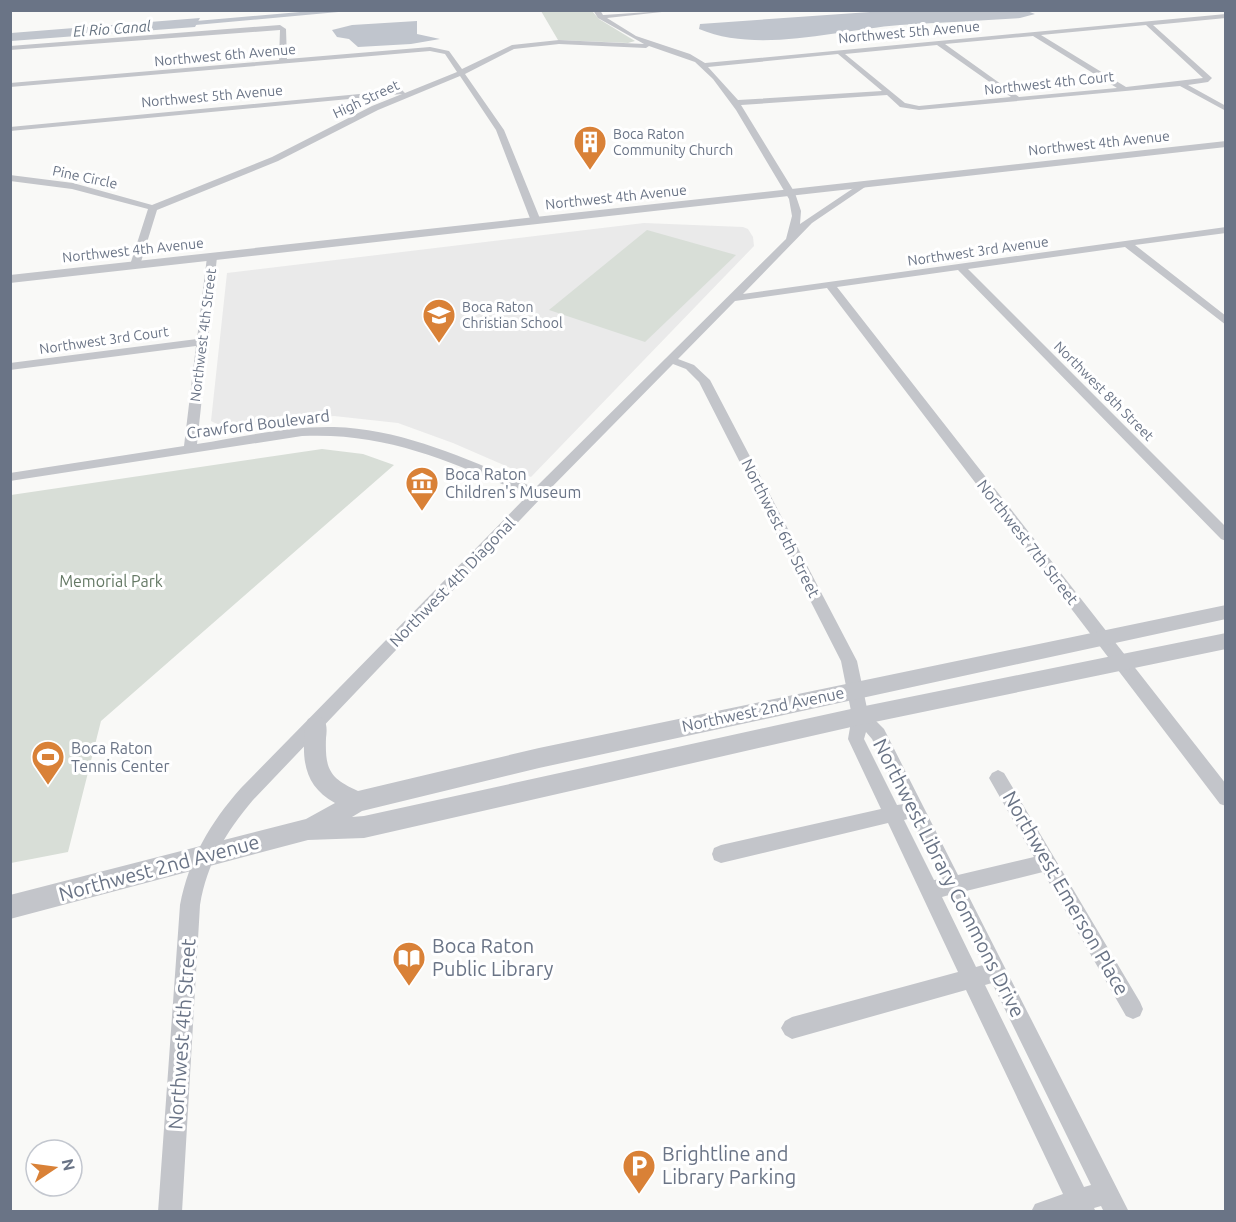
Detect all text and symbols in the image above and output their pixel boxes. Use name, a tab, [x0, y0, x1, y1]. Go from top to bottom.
water label: El Rio Canal	[72, 17, 152, 40]
street label: Northwest 5th Avenue	[838, 18, 980, 46]
street label: Northwest 6th Avenue	[154, 41, 296, 69]
street label: Northwest 4th Court	[983, 68, 1115, 98]
street label: High Street	[330, 76, 402, 121]
street label: Northwest 5th Avenue	[141, 82, 283, 110]
building icon: Boca Raton Community Church	[572, 124, 608, 171]
place label: Boca Raton Community Church	[613, 126, 733, 158]
street label: Northwest 4th Avenue	[1027, 128, 1171, 158]
street label: Pine Circle	[51, 162, 119, 192]
street label: Northwest 4th Avenue	[544, 182, 688, 212]
street label: Northwest 3rd Avenue	[907, 233, 1049, 269]
street label: Northwest 4th Avenue	[61, 235, 205, 265]
street label: Northwest 4th Street	[187, 267, 219, 402]
school or university icon: Boca Raton Christian School	[421, 297, 457, 344]
place label: Boca Raton Christian School	[462, 299, 563, 331]
street label: Northwest 3rd Court	[38, 323, 170, 357]
street label: Northwest 8th Street	[1051, 338, 1157, 444]
street label: Crawford Boulevard	[185, 406, 331, 442]
street label: Northwest 6th Street	[738, 456, 824, 601]
museum icon: Boca Raton Children's Museum	[404, 465, 440, 512]
place label: Boca Raton Children's Museum	[445, 465, 581, 501]
street label: Northwest 7th Street	[974, 476, 1083, 608]
street label: Northwest 4th Diagonal	[386, 514, 518, 650]
park label: Memorial Park	[59, 572, 163, 590]
street label: Northwest 2nd Avenue	[680, 683, 846, 735]
street label: Northwest Library Commons Drive	[869, 735, 1030, 1021]
sports icon: Boca Raton Tennis Center	[30, 739, 66, 786]
place label: Boca Raton Tennis Center	[71, 739, 170, 775]
street label: Northwest Emerson Place	[999, 787, 1134, 999]
street label: Northwest 2nd Avenue	[56, 830, 262, 905]
place label: Boca Raton Public Library	[432, 934, 554, 980]
street label: Northwest 4th Street	[163, 938, 200, 1130]
library icon: Boca Raton Public Library	[391, 940, 427, 987]
north arrow	[24, 1138, 84, 1198]
place label: Brightline and Library Parking	[662, 1142, 796, 1188]
parking icon: Brightline and Library Parking	[621, 1148, 657, 1195]
text: N	[59, 1157, 79, 1172]

